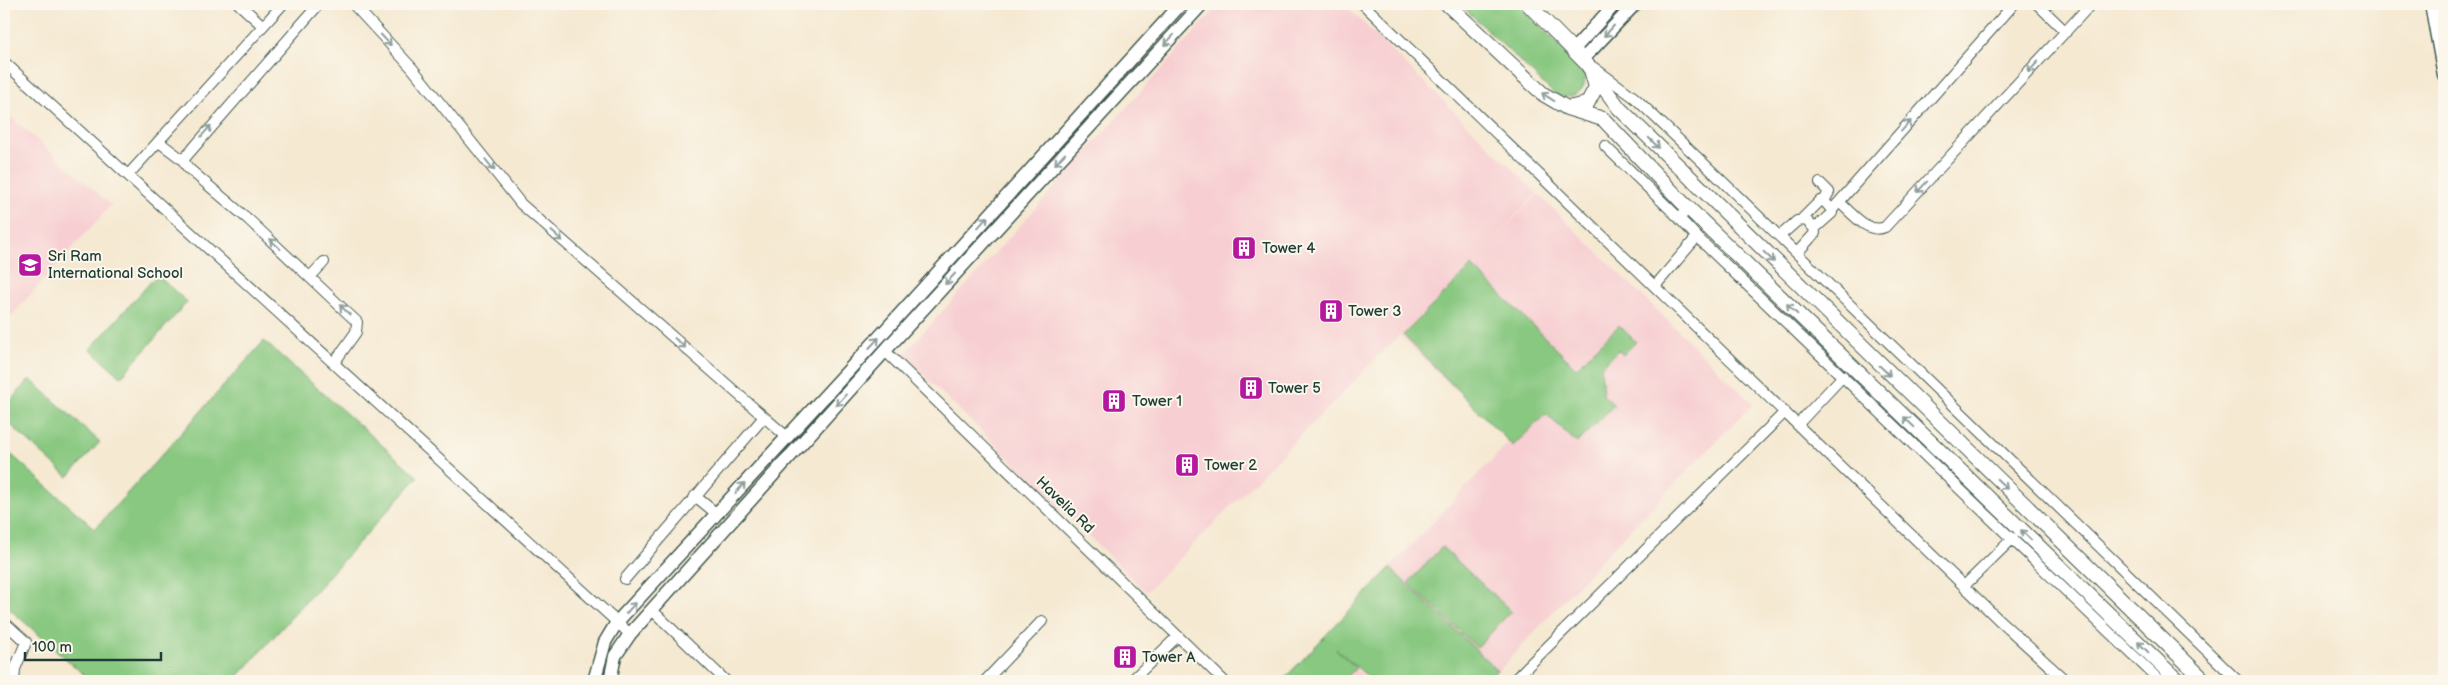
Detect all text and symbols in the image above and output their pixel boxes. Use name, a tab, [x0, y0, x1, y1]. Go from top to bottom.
one-way arrow	[1603, 25, 1615, 38]
one-way arrow	[381, 33, 392, 46]
one-way arrow	[1164, 33, 1175, 46]
one-way arrow	[2027, 61, 2039, 74]
one-way arrow	[1541, 92, 1555, 102]
one-way arrow	[1900, 119, 1912, 132]
one-way arrow	[201, 124, 212, 137]
one-way arrow	[1647, 137, 1660, 149]
one-way arrow	[1054, 153, 1065, 166]
one-way arrow	[484, 158, 495, 171]
one-way arrow	[1916, 180, 1928, 193]
one-way arrow	[977, 216, 989, 229]
one-way arrow	[551, 230, 564, 242]
building icon: Tower 4	[1231, 235, 1257, 261]
one-way arrow	[268, 238, 281, 250]
place label: Tower 4	[1262, 239, 1315, 258]
place label: Sri Ram International School	[48, 247, 183, 283]
one-way arrow	[1763, 251, 1776, 263]
school or university icon: Sri Ram International School	[17, 252, 43, 278]
one-way arrow	[944, 273, 956, 286]
building icon: Tower 3	[1318, 298, 1344, 324]
place label: Tower 3	[1348, 302, 1401, 321]
one-way arrow	[1786, 303, 1798, 315]
one-way arrow	[339, 304, 351, 316]
one-way arrow	[868, 336, 880, 349]
one-way arrow	[673, 337, 686, 349]
one-way arrow	[1879, 364, 1891, 376]
building icon: Tower 5	[1238, 375, 1264, 401]
place label: Tower 5	[1268, 379, 1321, 398]
building icon: Tower 1	[1101, 388, 1127, 414]
place label: Tower 1	[1132, 392, 1182, 411]
one-way arrow	[835, 393, 847, 406]
one-way arrow	[1903, 416, 1915, 428]
building icon: Tower 2	[1174, 452, 1200, 478]
place label: Tower 2	[1204, 456, 1257, 475]
street label: Havelia Rd	[1032, 472, 1098, 538]
one-way arrow	[1995, 478, 2008, 490]
one-way arrow	[734, 482, 746, 495]
one-way arrow	[2020, 529, 2032, 541]
one-way arrow	[625, 602, 637, 615]
scale bar	[25, 630, 161, 662]
text: 100 m	[32, 638, 72, 657]
one-way arrow	[2136, 641, 2149, 653]
building icon: Tower A	[1112, 644, 1138, 670]
place label: Tower A	[1142, 648, 1196, 667]

